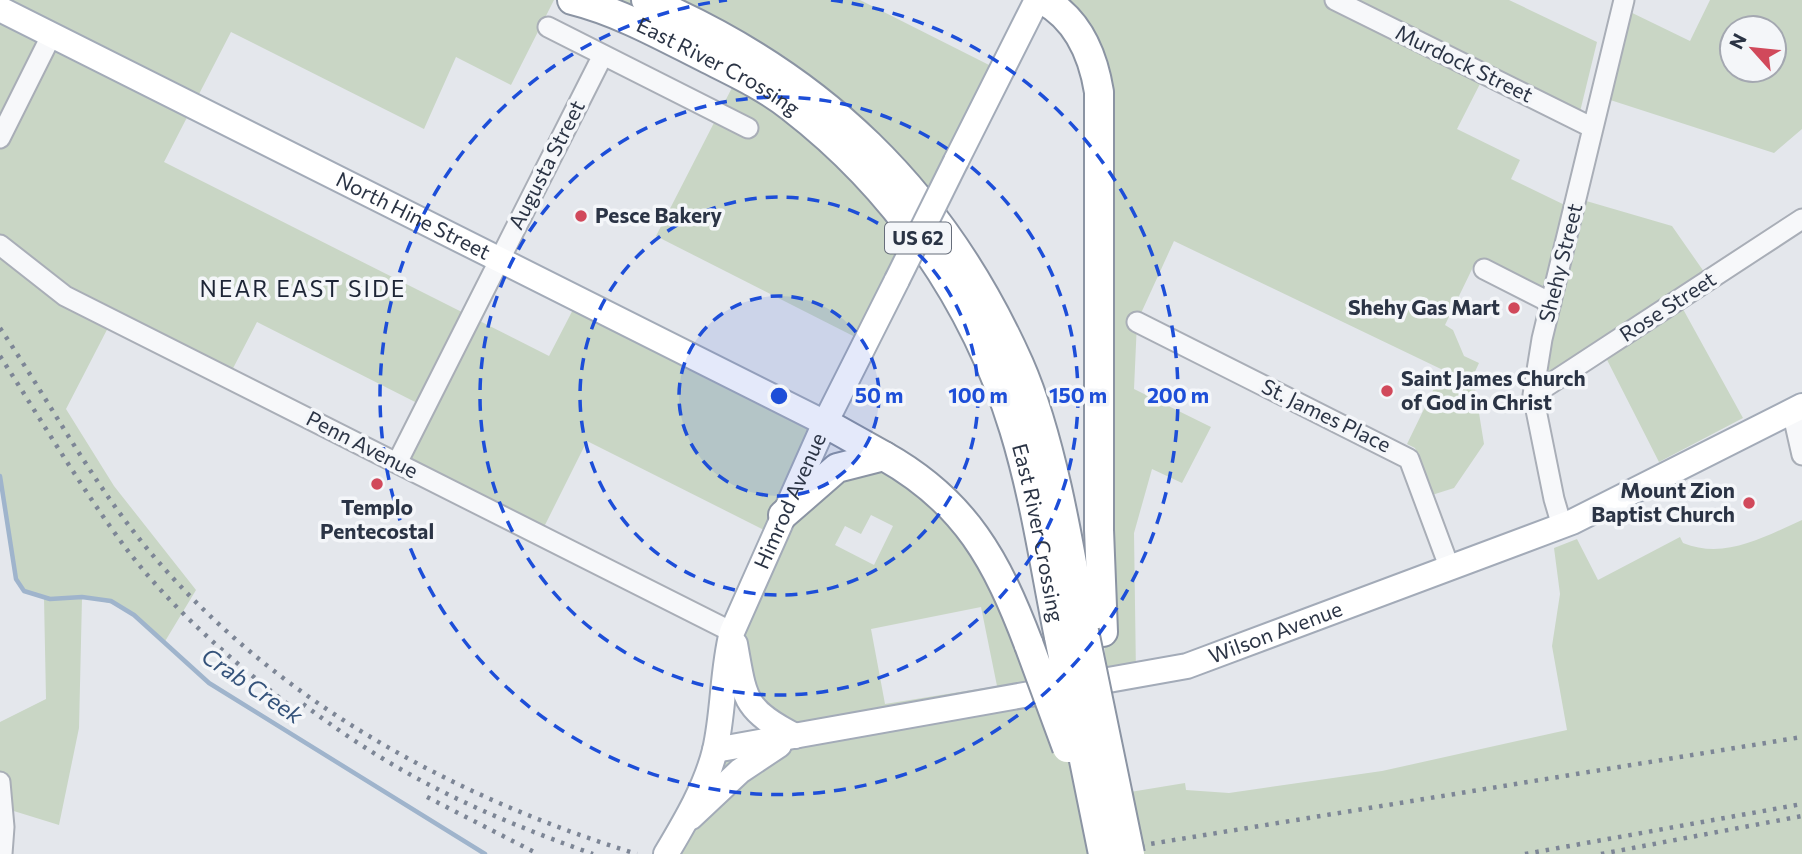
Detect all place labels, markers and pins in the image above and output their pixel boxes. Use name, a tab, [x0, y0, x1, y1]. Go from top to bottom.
place label: Pesce Bakery	[595, 202, 723, 227]
marker: Pesce Bakery	[573, 208, 589, 224]
place label: Shehy Gas Mart	[1348, 294, 1500, 319]
marker: Shehy Gas Mart	[1506, 300, 1522, 316]
place label: Saint James Church of God in Christ	[1401, 365, 1586, 414]
marker: Saint James Church of God in Christ	[1379, 383, 1395, 399]
centre of rings	[767, 384, 791, 408]
marker: Templo Pentecostal	[369, 476, 385, 492]
place label: Mount Zion Baptist Church	[1591, 477, 1735, 526]
place label: Templo Pentecostal	[320, 494, 434, 543]
marker: Mount Zion Baptist Church	[1741, 495, 1757, 511]

